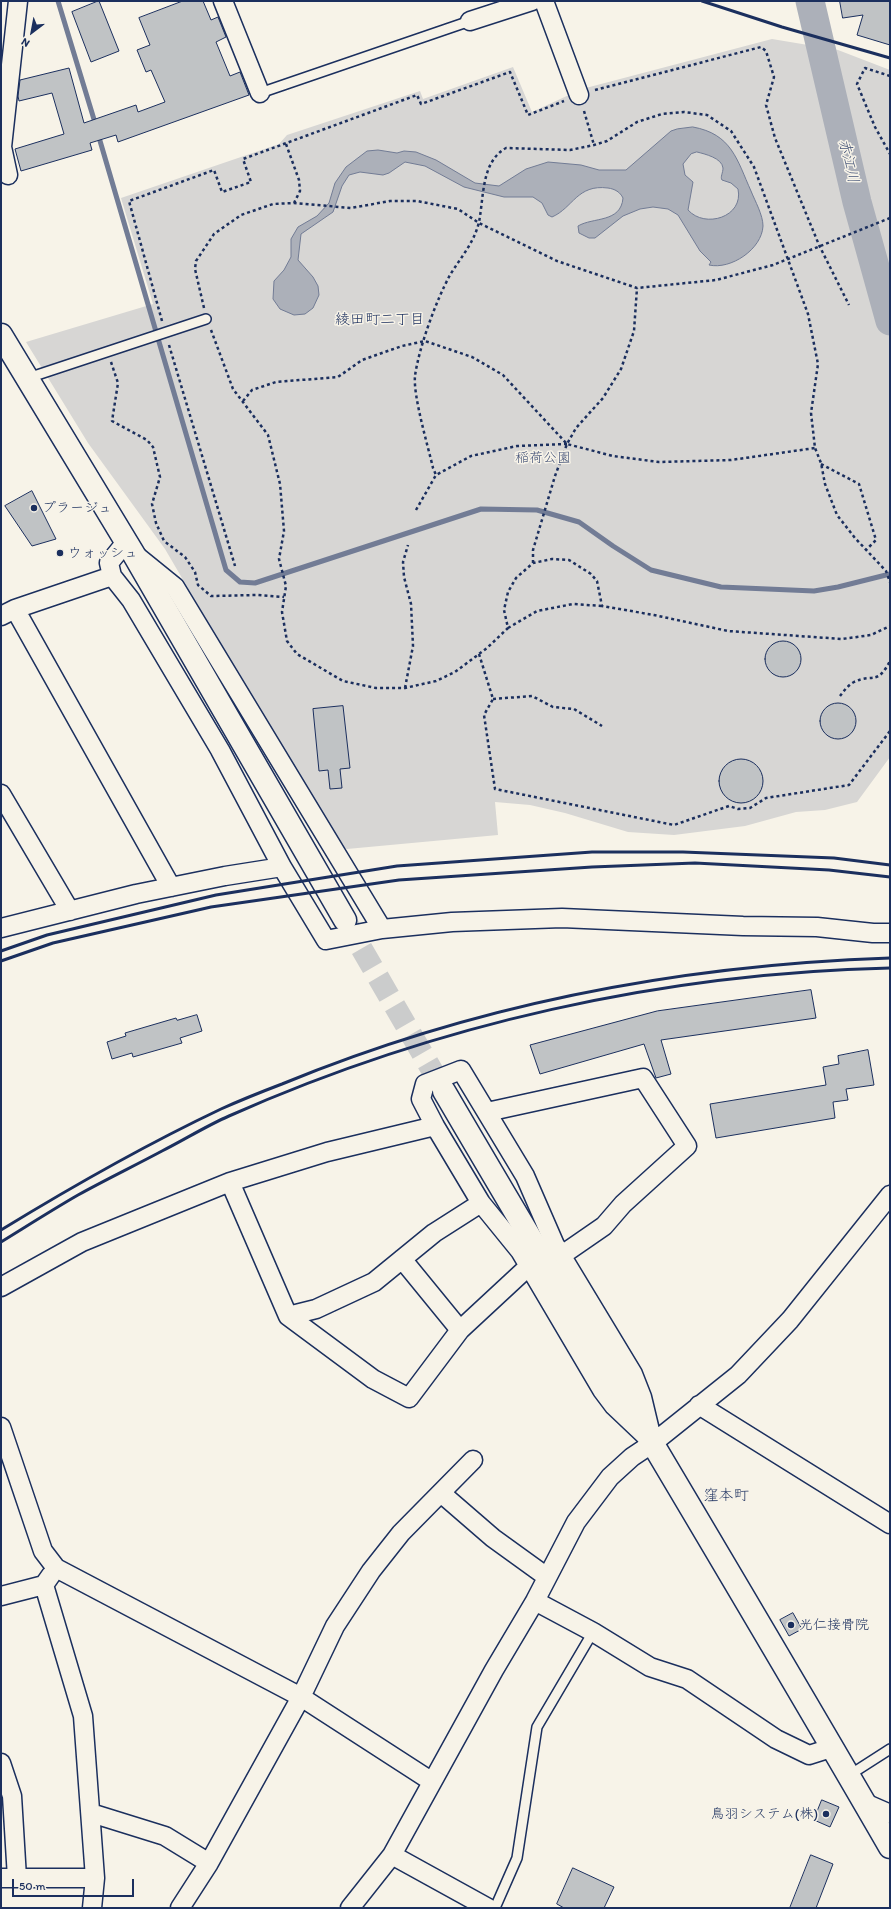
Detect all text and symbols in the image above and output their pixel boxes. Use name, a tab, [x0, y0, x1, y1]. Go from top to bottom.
north arrow	[12, 12, 52, 52]
text: N	[19, 35, 32, 50]
water label: 赤江川	[834, 137, 862, 185]
district label: 綾田町二丁目	[335, 311, 425, 329]
park label: 稲荷公園	[515, 450, 571, 466]
place label: プラージュ	[42, 500, 112, 516]
marker: プラージュ	[29, 503, 39, 513]
place label: ウォッシュ	[68, 545, 138, 561]
marker: ウォッシュ	[55, 548, 65, 558]
district label: 窪本町	[704, 1487, 748, 1505]
place label: 光仁接骨院	[799, 1617, 869, 1633]
marker: 光仁接骨院	[786, 1620, 796, 1630]
place label: 鳥羽システム(株)	[711, 1806, 818, 1822]
marker: 鳥羽システム(株)	[821, 1809, 831, 1819]
scale bar	[14, 1871, 136, 1897]
text: 50 m	[19, 1879, 45, 1893]

